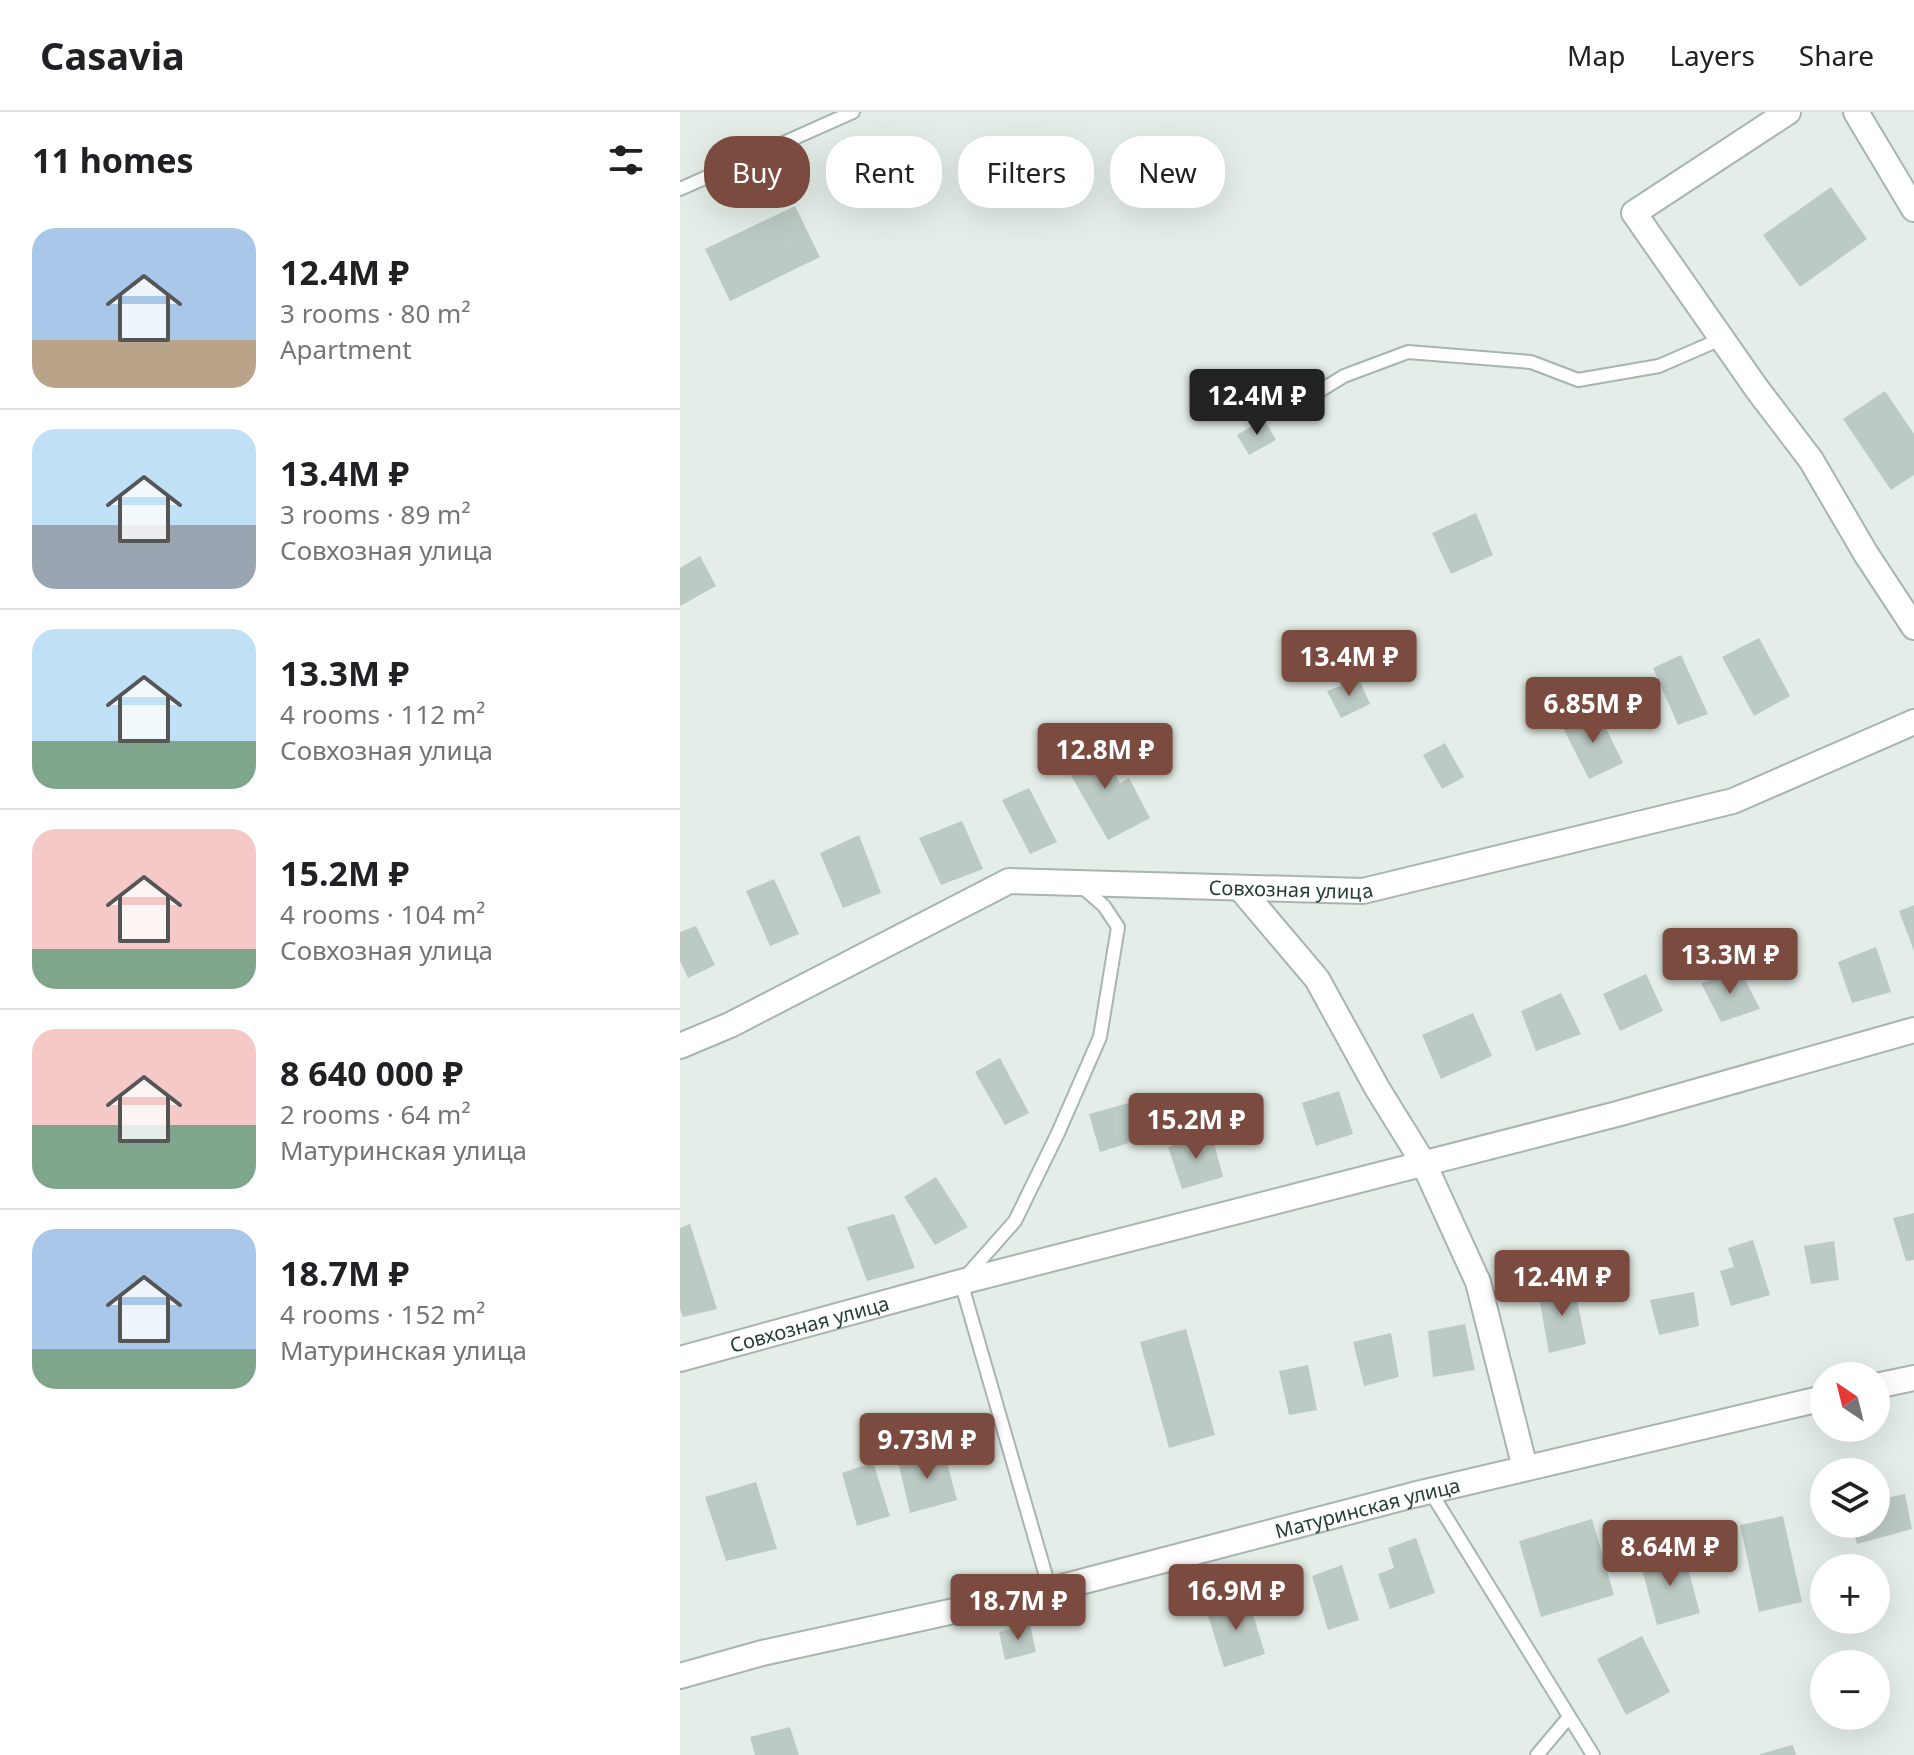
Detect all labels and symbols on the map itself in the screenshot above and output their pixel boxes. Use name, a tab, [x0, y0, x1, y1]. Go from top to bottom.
pin: 12.4M ₽	[1183, 369, 1331, 437]
pin: 13.4M ₽	[1275, 630, 1423, 698]
pin: 6.85M ₽	[1519, 677, 1667, 745]
pin: 12.8M ₽	[1031, 723, 1179, 791]
street label: Совхозная улица	[1208, 873, 1376, 904]
pin: 13.3M ₽	[1656, 928, 1804, 996]
pin: 15.2M ₽	[1122, 1093, 1270, 1161]
pin: 12.4M ₽	[1488, 1250, 1636, 1318]
street label: Совхозная улица	[727, 1289, 892, 1358]
north arrow	[1810, 1362, 1890, 1442]
pin: 9.73M ₽	[853, 1413, 1001, 1481]
street label: Матуринская улица	[1272, 1471, 1463, 1544]
pin: 8.64M ₽	[1596, 1520, 1744, 1588]
pin: 16.9M ₽	[1162, 1564, 1310, 1632]
pin: 18.7M ₽	[944, 1574, 1092, 1642]

